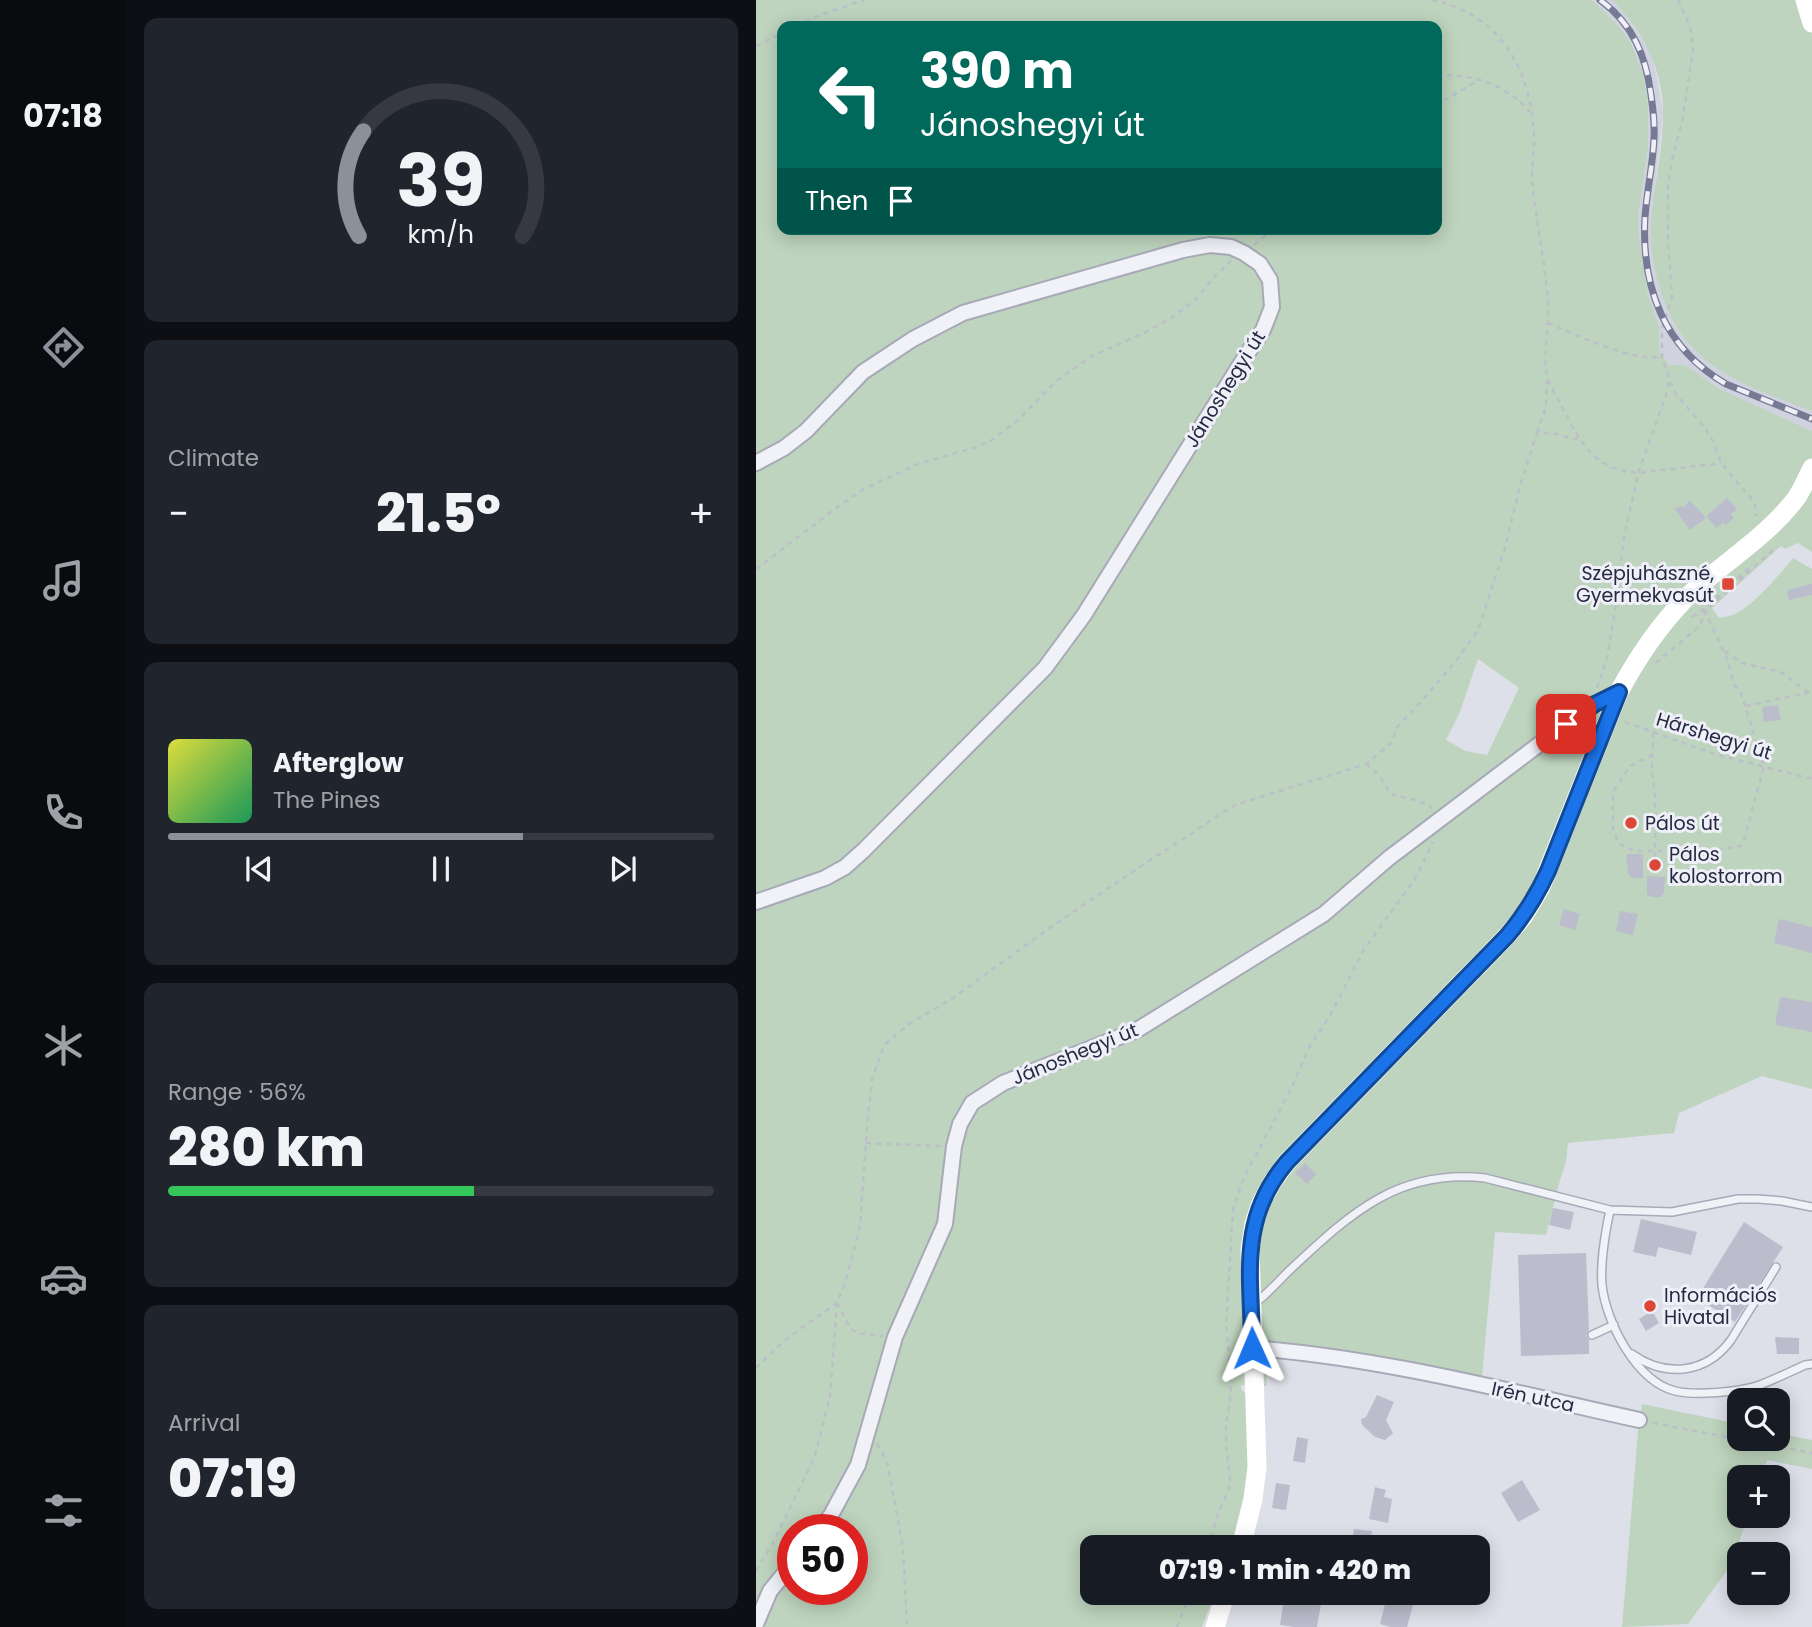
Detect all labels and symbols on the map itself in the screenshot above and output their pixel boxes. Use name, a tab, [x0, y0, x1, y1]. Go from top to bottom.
street label: Jánoshegyi út	[1178, 325, 1272, 453]
place label: Szépjuhászné, Gyermekvasút	[1576, 560, 1714, 609]
marker: Szépjuhászné, Gyermekvasút	[1720, 576, 1736, 592]
pin	[1536, 694, 1596, 754]
street label: Hárshegyi út	[1653, 706, 1775, 766]
place label: Pálos út	[1645, 810, 1720, 837]
marker: Pálos út	[1623, 815, 1639, 831]
place label: Pálos kolostorrom	[1669, 841, 1783, 890]
marker: Pálos kolostorrom	[1647, 857, 1663, 873]
street label: Jánoshegyi út	[1008, 1016, 1142, 1092]
place label: Információs Hivatal	[1664, 1282, 1777, 1331]
marker: Információs Hivatal	[1642, 1298, 1658, 1314]
position arrow	[1215, 1311, 1289, 1385]
street label: Irén utca	[1489, 1375, 1577, 1419]
speed limit sign: 50	[777, 1514, 868, 1605]

